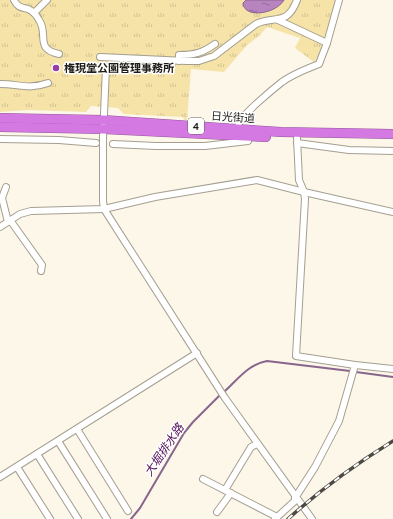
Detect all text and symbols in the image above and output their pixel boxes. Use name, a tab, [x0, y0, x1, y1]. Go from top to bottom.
place label: 権現堂公園管理事務所	[64, 62, 174, 76]
marker: 権現堂公園管理事務所	[51, 63, 61, 73]
street label: 日光街道	[210, 109, 255, 127]
road number: 4	[188, 118, 204, 134]
water label: 大堀排水路	[141, 420, 189, 480]

